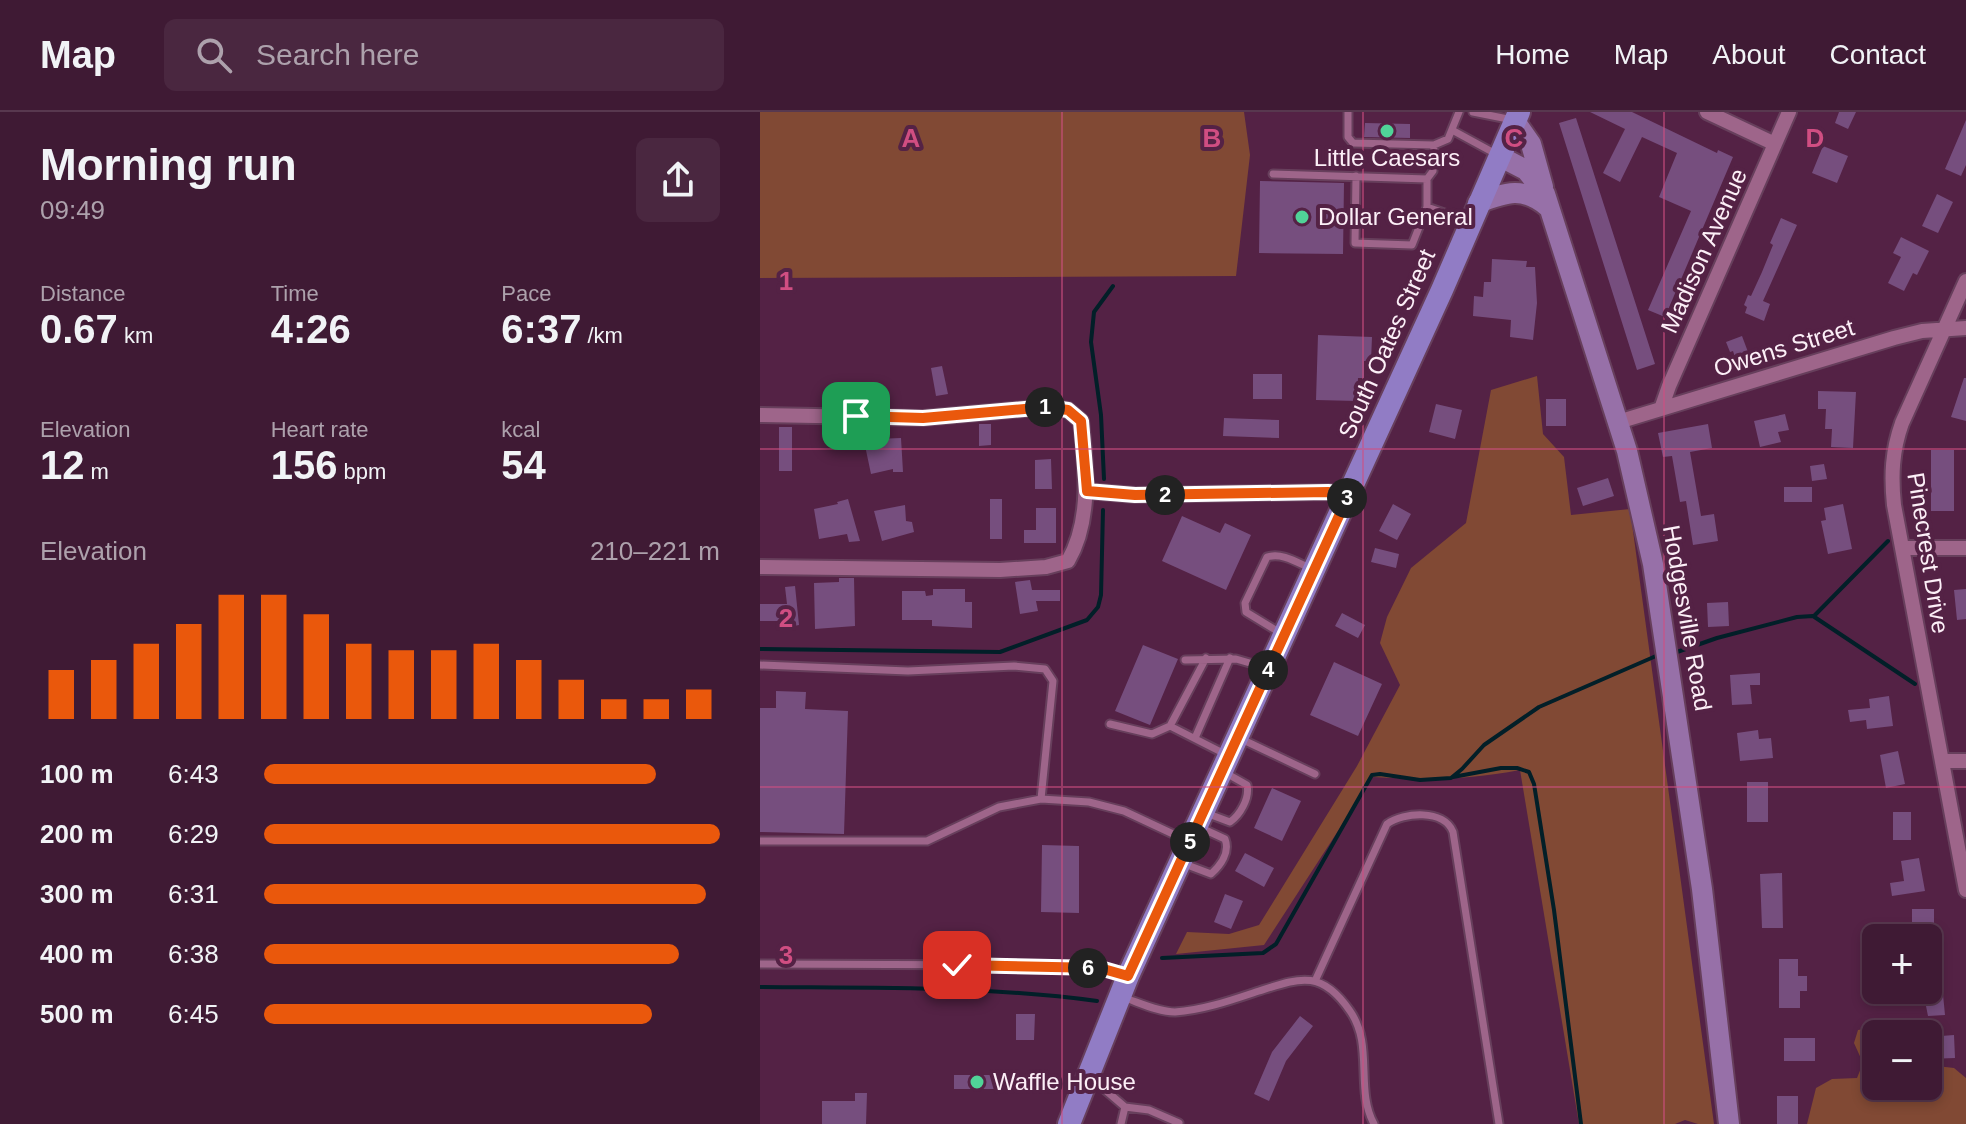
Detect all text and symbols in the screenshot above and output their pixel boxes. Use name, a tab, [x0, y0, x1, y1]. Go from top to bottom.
search box	[164, 19, 724, 91]
icon: search	[192, 33, 236, 77]
text: Map	[40, 34, 116, 76]
text: Search here	[256, 38, 419, 71]
text: Home	[1495, 39, 1570, 70]
text: Map	[1614, 39, 1668, 70]
text: About	[1712, 39, 1786, 70]
text: Contact	[1830, 39, 1926, 70]
marker: Little Caesars	[1378, 122, 1396, 140]
text: A	[902, 123, 921, 153]
text: B	[1203, 123, 1221, 153]
text: C	[1505, 123, 1524, 153]
text: D	[1806, 123, 1824, 153]
button: share	[636, 138, 720, 222]
text: Morning run	[40, 140, 297, 189]
place label: Little Caesars	[1314, 144, 1460, 171]
street label: Madison Avenue	[1655, 164, 1752, 337]
text: 09:49	[40, 195, 105, 225]
place label: Dollar General	[1318, 203, 1473, 230]
marker: Dollar General	[1293, 208, 1311, 226]
street label: South Oates Street	[1333, 245, 1441, 443]
text: 1	[779, 266, 793, 296]
text: Distance	[40, 281, 126, 306]
text: Time	[271, 281, 319, 306]
text: Pace	[501, 281, 551, 306]
text: 0.67	[40, 307, 118, 351]
text: 4:26	[271, 307, 351, 351]
text: 6:37	[501, 307, 581, 351]
street label: Owens Street	[1710, 313, 1858, 382]
text: km	[118, 323, 153, 348]
text: /km	[581, 323, 623, 348]
pin	[822, 382, 890, 450]
pin: 1	[1025, 387, 1065, 427]
icon: arrive	[834, 394, 878, 438]
text: 1	[1039, 394, 1051, 419]
text: Elevation	[40, 417, 131, 442]
text: Heart rate	[271, 417, 368, 442]
text: kcal	[501, 417, 540, 442]
text: 12	[40, 443, 85, 487]
text: 156	[271, 443, 337, 487]
text: 54	[501, 443, 546, 487]
text: m	[85, 459, 109, 484]
text: bpm	[337, 459, 386, 484]
street label: Pinecrest Drive	[1902, 470, 1955, 635]
pin: 2	[1145, 475, 1185, 515]
pin: 3	[1327, 478, 1367, 518]
text: 2	[1159, 482, 1171, 507]
text: 3	[1341, 485, 1353, 510]
street label: Hodgesville Road	[1658, 523, 1717, 713]
text: Elevation	[40, 536, 147, 566]
text: 210–221 m	[590, 536, 720, 566]
text: 2	[779, 603, 793, 633]
pin: 4	[1248, 650, 1288, 690]
text: 4	[1262, 657, 1274, 682]
text: 100 m	[40, 759, 114, 789]
text: 6:43	[168, 759, 219, 789]
text: 200 m	[40, 819, 114, 849]
text: 6:29	[168, 819, 219, 849]
pin: 5	[1170, 822, 1210, 862]
text: 5	[1184, 829, 1196, 854]
text: 300 m	[40, 879, 114, 909]
text: 6:31	[168, 879, 219, 909]
map controls	[1862, 924, 1942, 1100]
button: +	[1862, 924, 1942, 1004]
pin	[923, 931, 991, 999]
text: 400 m	[40, 939, 114, 969]
text: 6:38	[168, 939, 219, 969]
text: 3	[779, 940, 793, 970]
icon: check	[935, 943, 979, 987]
pin: 6	[1068, 948, 1108, 988]
text: 6	[1082, 955, 1094, 980]
text: 500 m	[40, 999, 114, 1029]
text: 6:45	[168, 999, 219, 1029]
button: −	[1862, 1020, 1942, 1100]
place label: Waffle House	[993, 1068, 1136, 1095]
marker: Waffle House	[968, 1073, 986, 1091]

